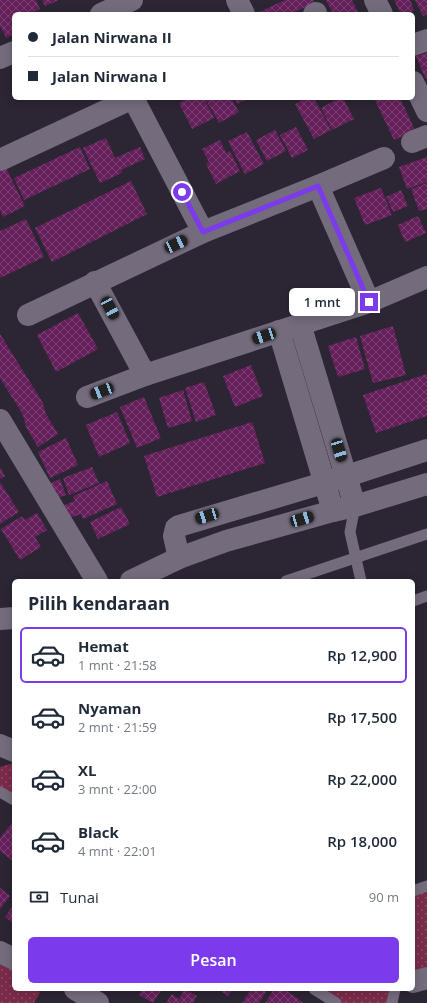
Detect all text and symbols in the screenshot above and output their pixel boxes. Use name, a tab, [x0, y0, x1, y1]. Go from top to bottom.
text: Jalan Nirwana II	[52, 27, 172, 47]
text: Jalan Nirwana I	[52, 66, 167, 86]
route start	[173, 183, 191, 201]
car	[163, 233, 189, 255]
callout: 1 mnt	[289, 288, 355, 316]
text: 1 mnt	[304, 293, 340, 311]
route end	[360, 293, 378, 311]
car	[99, 295, 121, 321]
car	[251, 327, 277, 345]
car	[89, 381, 115, 401]
car	[330, 437, 348, 463]
car	[194, 507, 220, 525]
car	[289, 510, 315, 528]
text: Pilih kendaraan	[28, 591, 170, 615]
text: Hemat	[78, 636, 129, 656]
icon: car	[30, 637, 66, 673]
text: Rp 12,900	[327, 645, 397, 665]
text: 1 mnt · 21:58	[78, 656, 157, 674]
text: Nyaman	[78, 698, 141, 718]
icon: car	[30, 699, 66, 735]
text: Rp 17,500	[327, 707, 397, 727]
text: 2 mnt · 21:59	[78, 718, 157, 736]
text: XL	[78, 760, 96, 780]
icon: car	[30, 761, 66, 797]
text: Rp 22,000	[327, 769, 397, 789]
text: 3 mnt · 22:00	[78, 780, 157, 798]
text: Black	[78, 822, 119, 842]
icon: car	[30, 823, 66, 859]
text: Rp 18,000	[327, 831, 397, 851]
text: 4 mnt · 22:01	[78, 842, 157, 860]
icon: cash	[28, 886, 50, 908]
text: Tunai	[60, 887, 99, 907]
text: 90 m	[369, 888, 399, 906]
button: Pesan	[28, 937, 399, 983]

